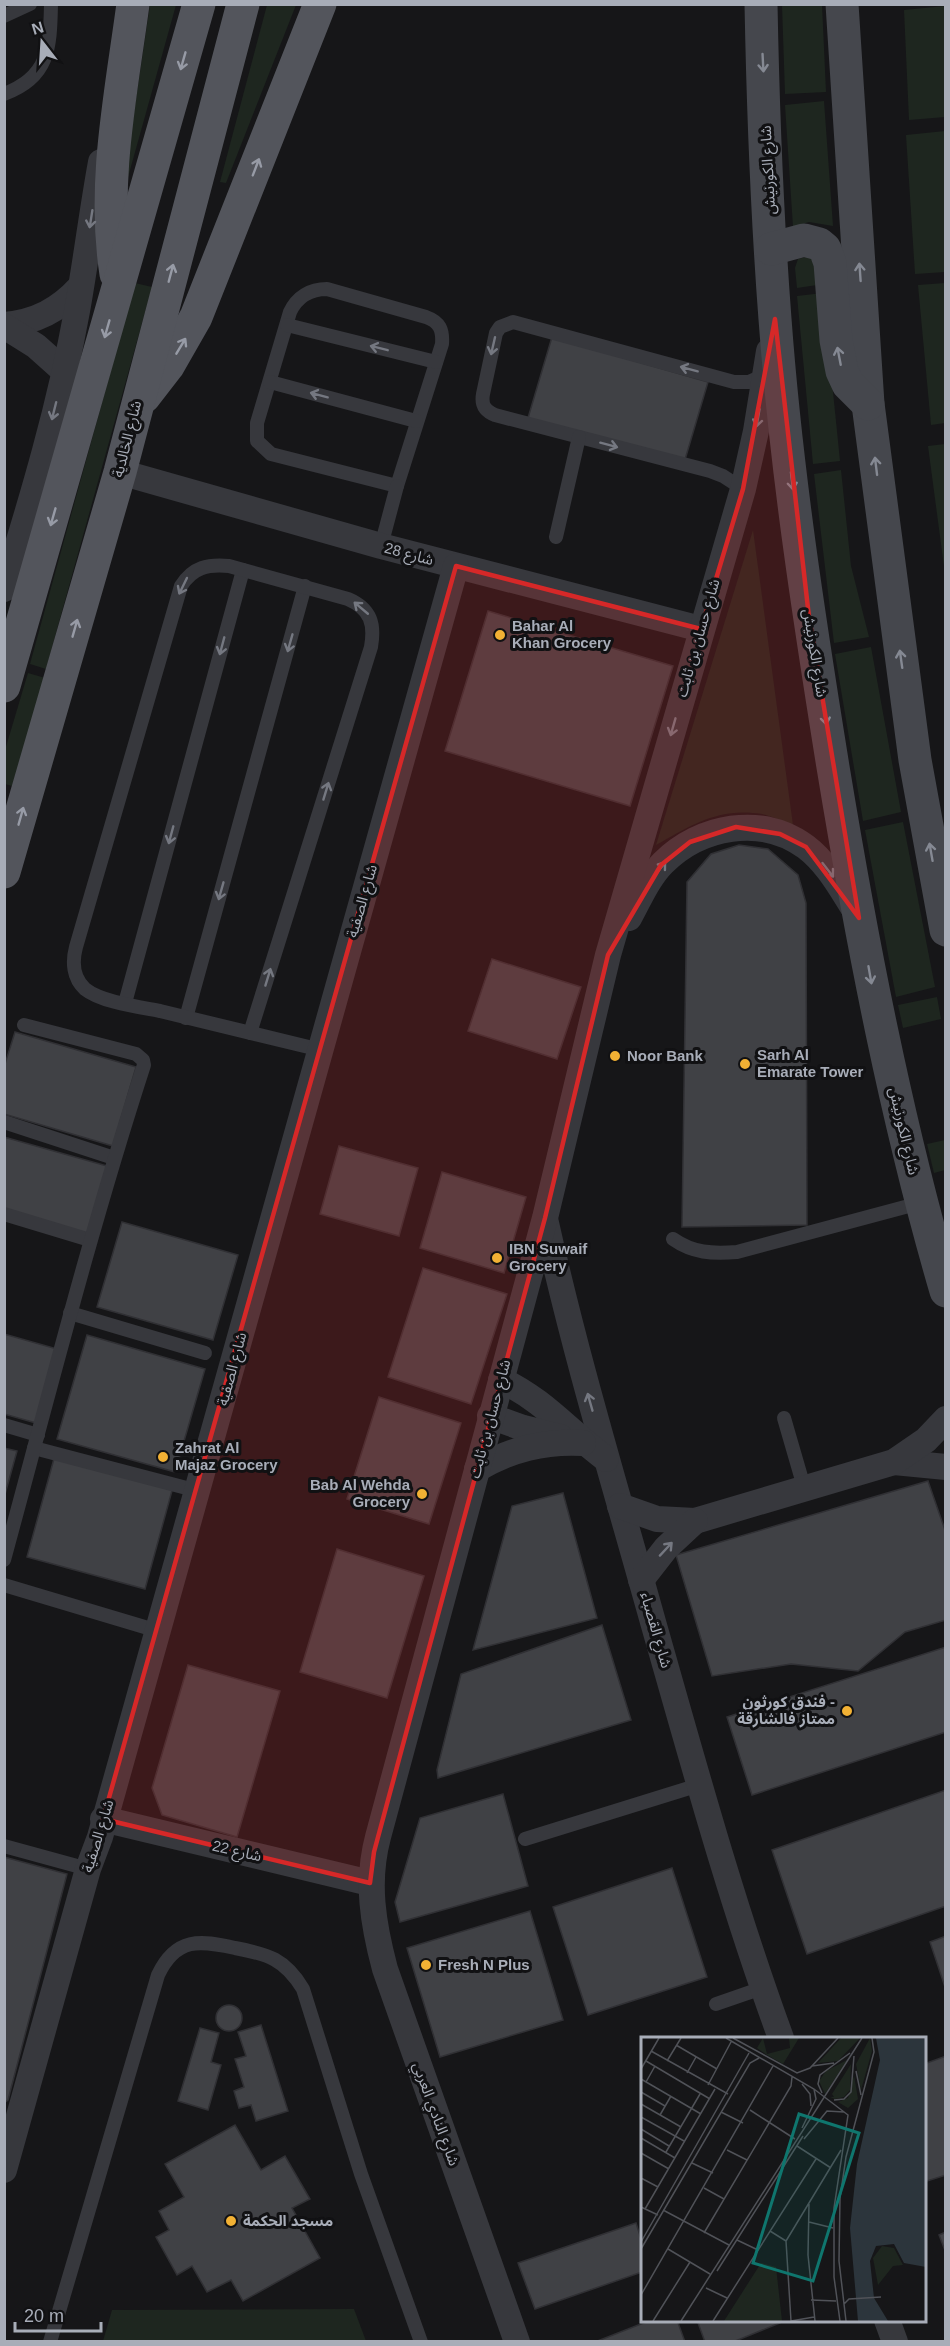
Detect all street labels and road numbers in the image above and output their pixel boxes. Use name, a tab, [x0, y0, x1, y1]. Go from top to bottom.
street label: شارع الكورنيش	[757, 125, 782, 215]
street label: شارع الخالدية	[109, 399, 148, 480]
street label: شارع 28	[382, 539, 436, 572]
street label: شارع حسان بن ثابت	[673, 577, 726, 700]
street label: شارع الكورنيش	[796, 607, 831, 699]
street label: شارع الصفية	[343, 862, 384, 941]
street label: شارع الكورنيش	[882, 1085, 923, 1177]
street label: شارع الصفية	[214, 1330, 253, 1409]
street label: شارع حسان بن ثابت	[465, 1357, 517, 1481]
street label: شارع القصباء	[634, 1590, 675, 1671]
street label: شارع الصفية	[78, 1797, 121, 1876]
street label: شارع 22	[210, 1837, 264, 1868]
street label: شارع النادي العربي	[406, 2060, 463, 2170]

